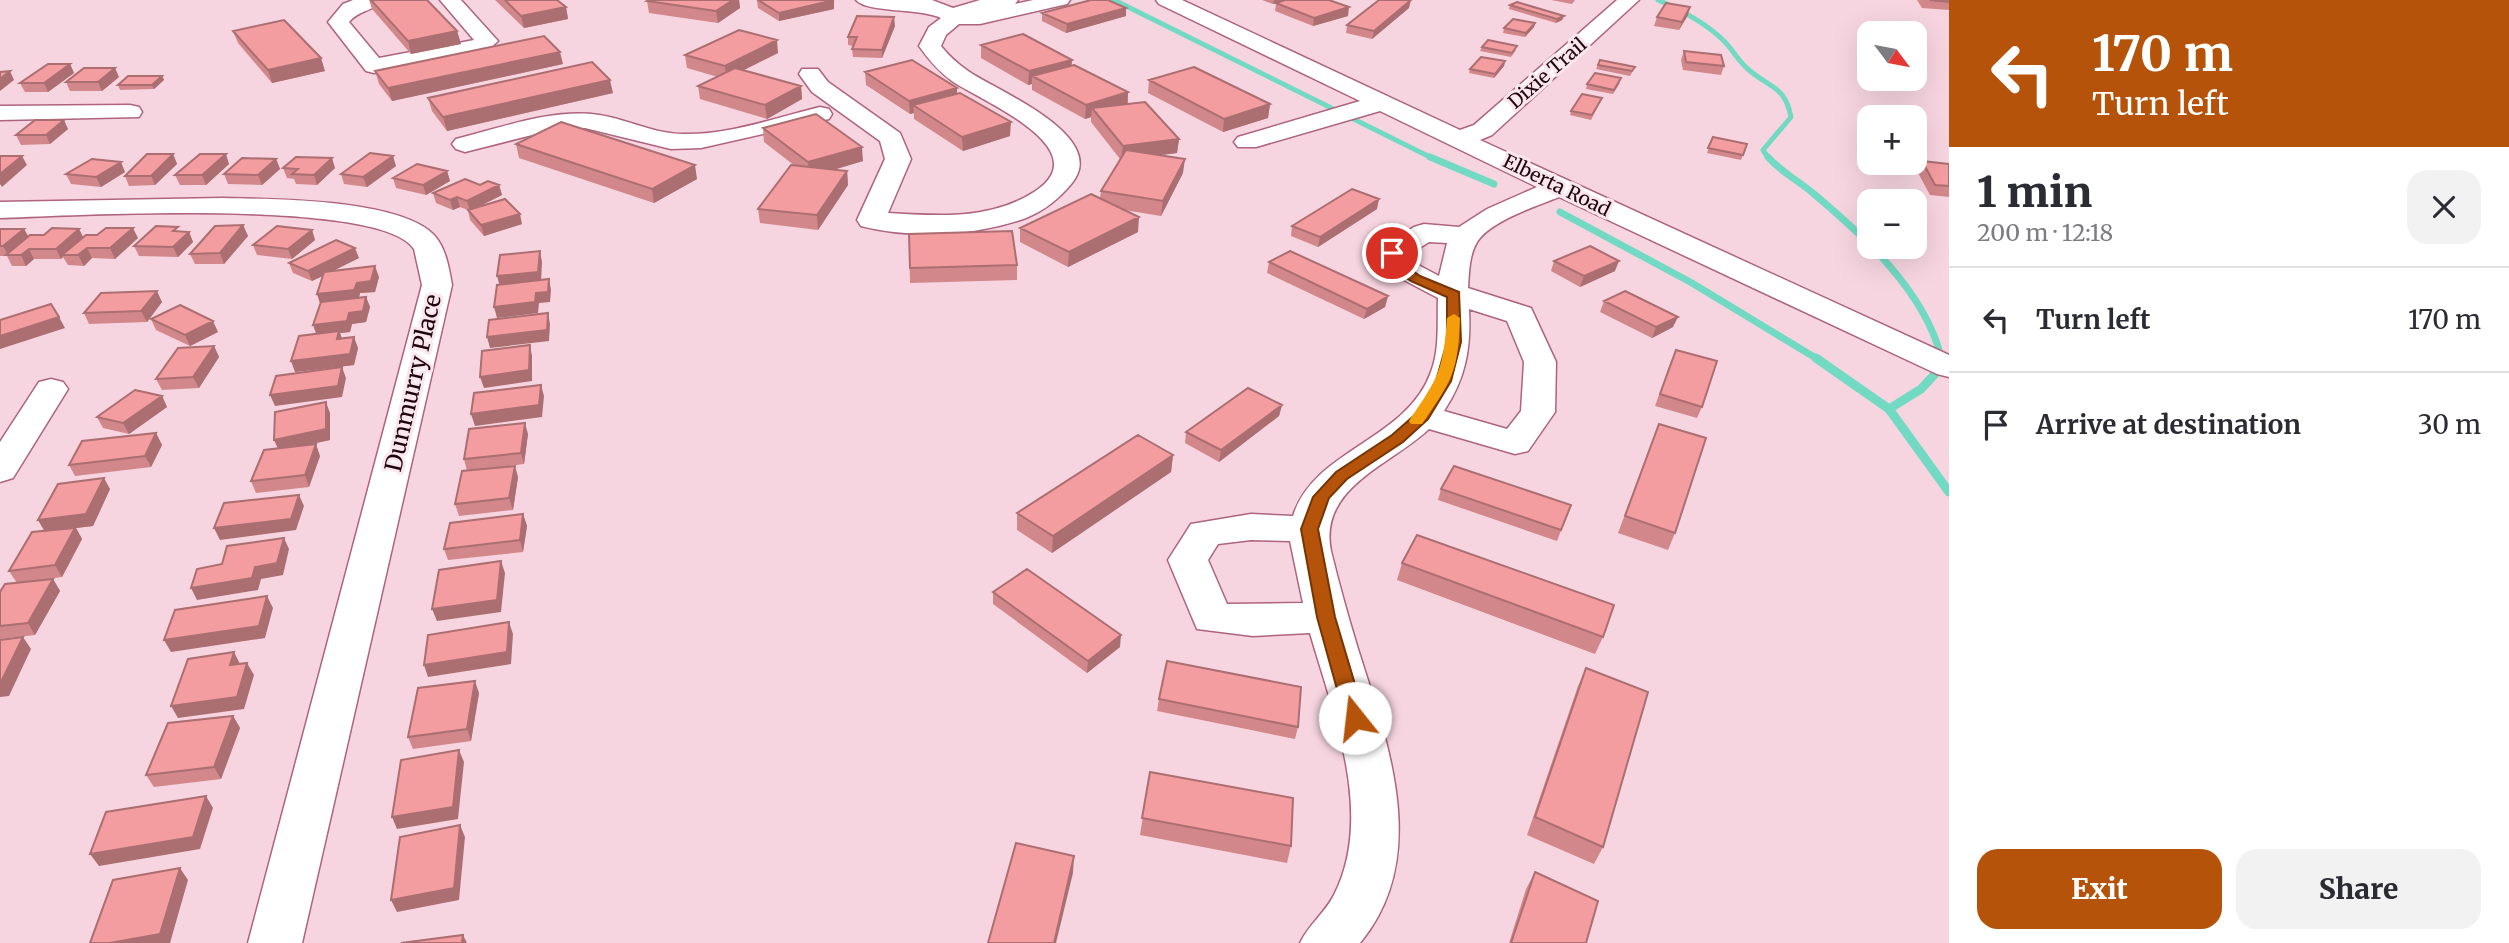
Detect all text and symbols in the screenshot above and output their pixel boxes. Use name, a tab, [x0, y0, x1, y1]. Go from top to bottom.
north arrow	[1857, 21, 1927, 91]
map controls	[1857, 21, 1927, 259]
text: 170 m	[2092, 23, 2233, 84]
icon: left	[1977, 28, 2068, 119]
street label: Dixie Trail	[1503, 32, 1591, 114]
text: Turn left	[2092, 84, 2229, 124]
button: +	[1857, 105, 1927, 175]
street label: Elberta Road	[1499, 149, 1615, 221]
text: 1 min	[1977, 166, 2092, 218]
button: close	[2407, 170, 2481, 244]
button: −	[1857, 189, 1927, 259]
text: 200 m · 12:18	[1977, 218, 2113, 247]
pin	[1362, 223, 1422, 283]
icon: arrive	[1373, 234, 1411, 272]
street label: Dunmurry Place	[378, 291, 447, 474]
icon: left	[1977, 301, 2015, 339]
text: Turn left	[2036, 303, 2150, 336]
text: 170 m	[2408, 303, 2481, 336]
icon: arrive	[1977, 406, 2015, 444]
text: Arrive at destination	[2036, 408, 2301, 441]
text: 30 m	[2418, 408, 2481, 441]
position arrow	[1318, 681, 1392, 755]
button: Exit	[1977, 849, 2222, 929]
button: Share	[2236, 849, 2481, 929]

